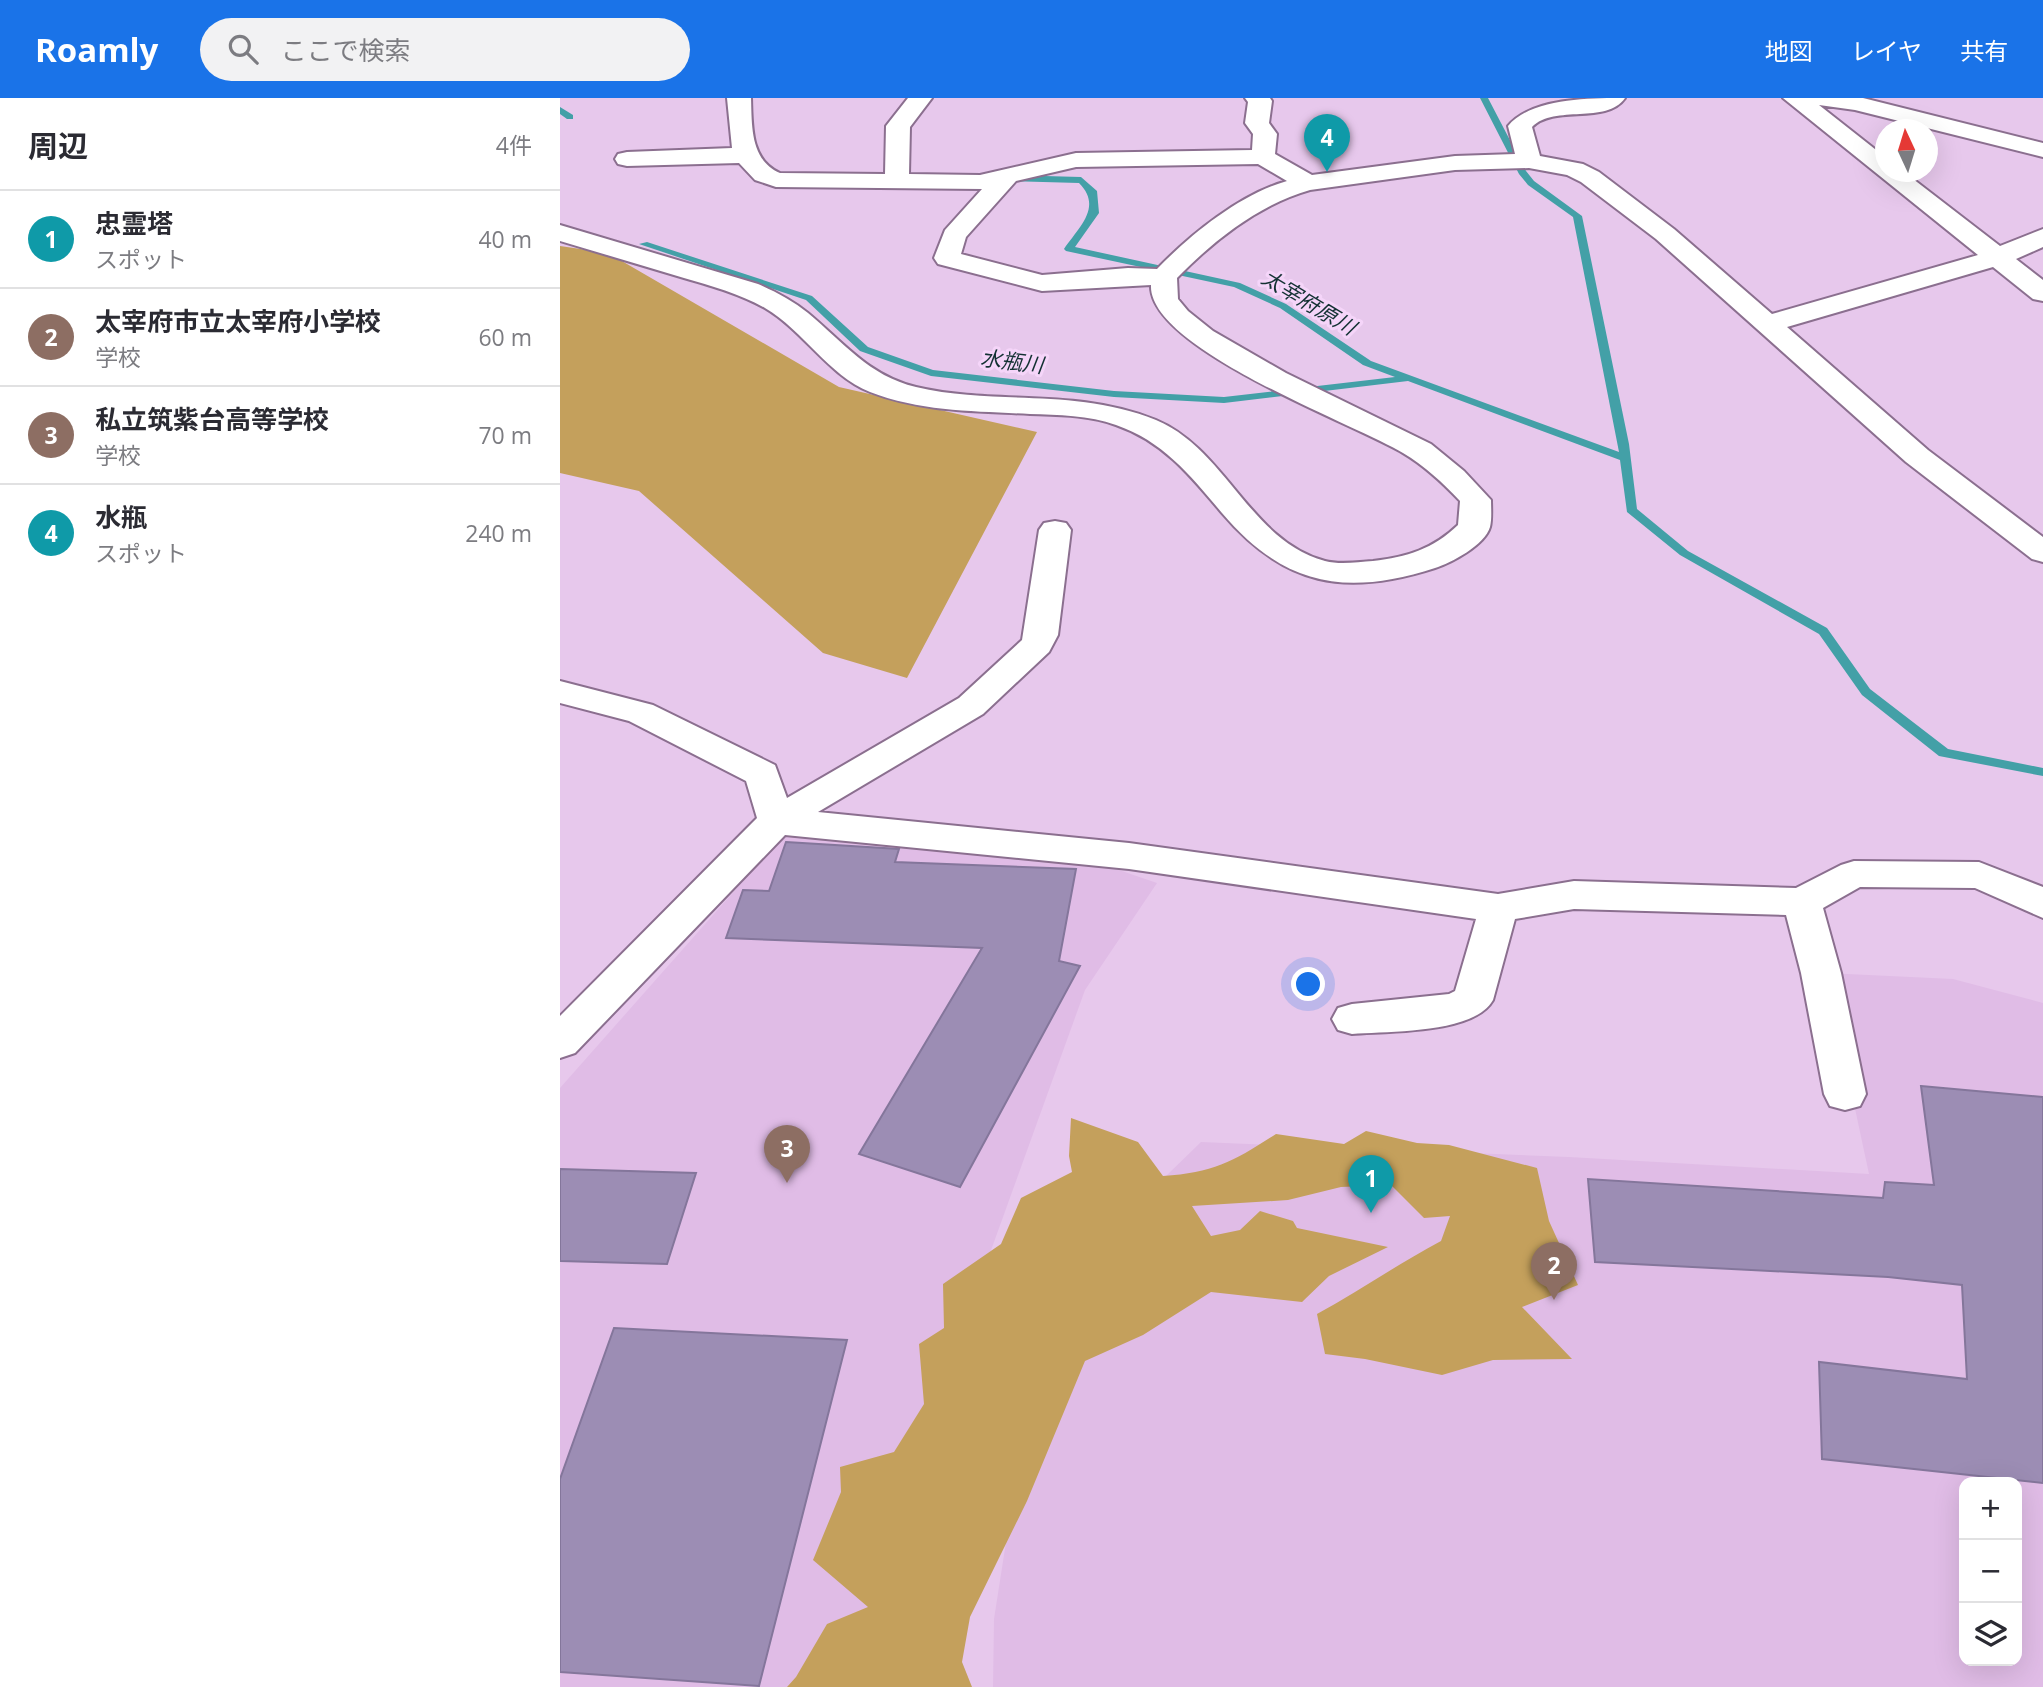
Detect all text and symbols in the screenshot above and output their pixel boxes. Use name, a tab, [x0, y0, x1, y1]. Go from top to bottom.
search box	[200, 18, 690, 81]
text: Roamly	[35, 27, 158, 72]
icon: search	[224, 30, 262, 68]
text: ここで検索	[280, 32, 410, 68]
text: 地図	[1765, 34, 1813, 67]
text: レイヤ	[1851, 34, 1922, 67]
text: 共有	[1960, 34, 2008, 67]
pin: 4	[1304, 114, 1350, 172]
north arrow	[1875, 119, 1938, 182]
text: 周辺	[28, 125, 88, 166]
text: 4件	[496, 129, 532, 161]
text: 忠霊塔	[95, 205, 173, 241]
text: 1	[44, 223, 58, 255]
text: 40 m	[478, 223, 532, 255]
text: スポット	[95, 243, 187, 275]
water label: 太宰府原川	[1257, 263, 1363, 342]
text: 太宰府市立太宰府小学校	[95, 303, 381, 339]
text: 2	[44, 321, 58, 353]
text: 60 m	[478, 321, 532, 353]
text: 学校	[95, 341, 141, 373]
water label: 水瓶川	[979, 343, 1047, 379]
text: 私立筑紫台高等学校	[95, 401, 329, 437]
text: 3	[44, 419, 58, 451]
text: 70 m	[478, 419, 532, 451]
text: 学校	[95, 439, 141, 471]
text: 水瓶	[95, 499, 147, 535]
text: 4	[44, 517, 58, 549]
text: 240 m	[465, 517, 532, 549]
text: スポット	[95, 537, 187, 569]
your location	[1291, 967, 1325, 1001]
pin: 3	[764, 1125, 810, 1183]
pin: 1	[1348, 1155, 1394, 1213]
pin: 2	[1531, 1242, 1577, 1300]
map controls	[1959, 1477, 2022, 1666]
button: +	[1959, 1477, 2022, 1540]
button: −	[1959, 1540, 2022, 1603]
button: layers	[1959, 1603, 2022, 1666]

